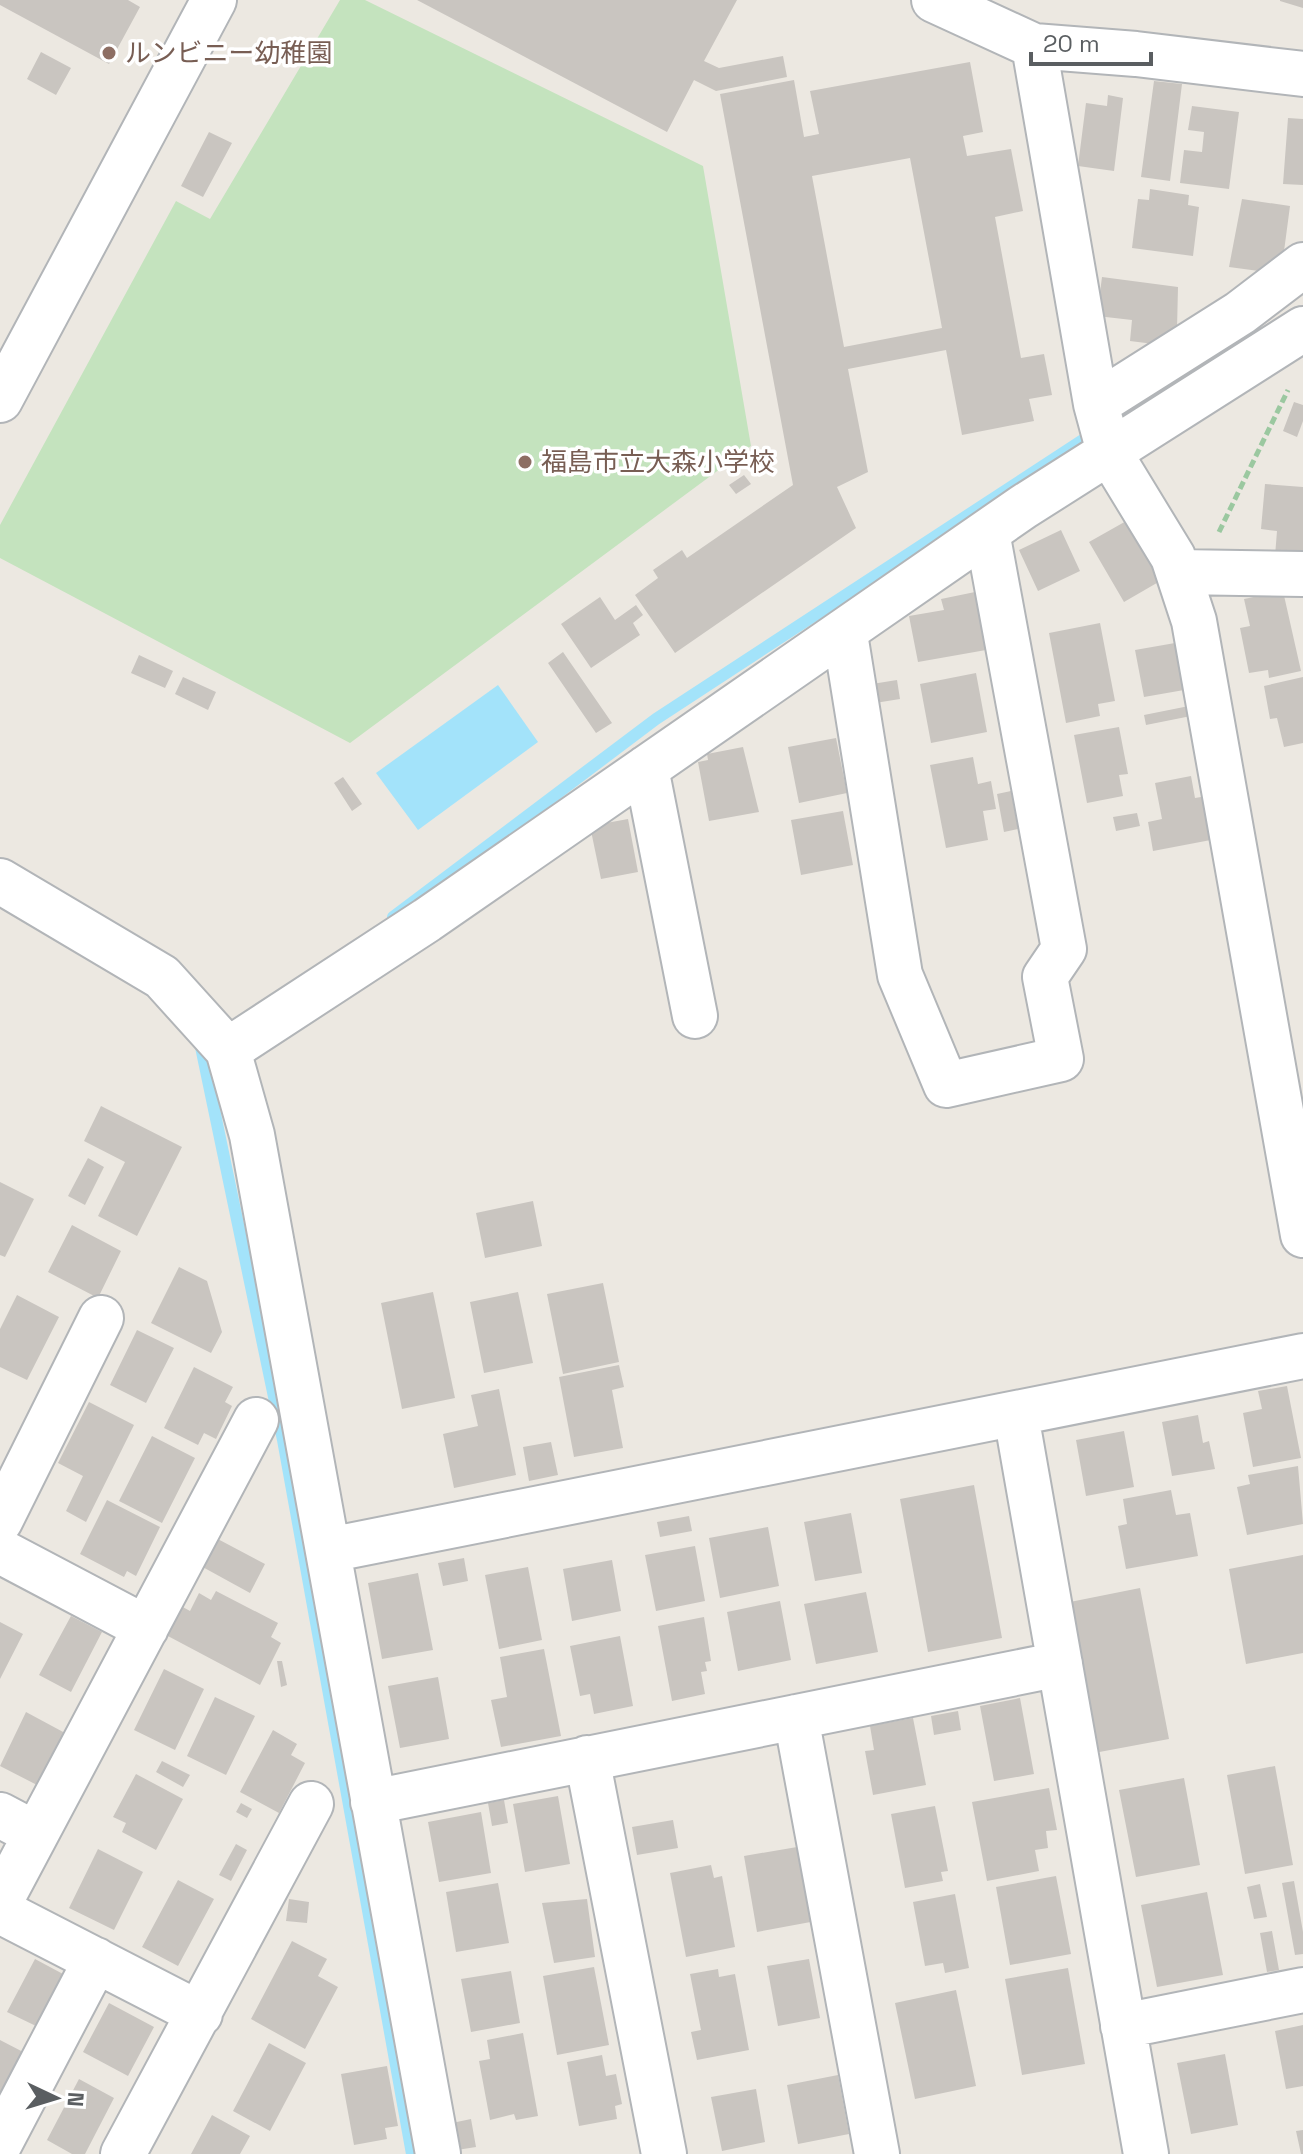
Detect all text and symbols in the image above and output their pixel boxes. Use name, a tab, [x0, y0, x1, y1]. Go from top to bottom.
scale bar	[1031, 16, 1151, 66]
text: 20 m	[1043, 28, 1100, 59]
place label: ルンビニー幼稚園	[125, 36, 332, 70]
marker: ルンビニー幼稚園	[100, 44, 118, 62]
place label: 福島市立大森小学校	[541, 445, 775, 479]
marker: 福島市立大森小学校	[516, 453, 534, 471]
north arrow	[16, 2058, 96, 2138]
text: N	[61, 2091, 90, 2108]

